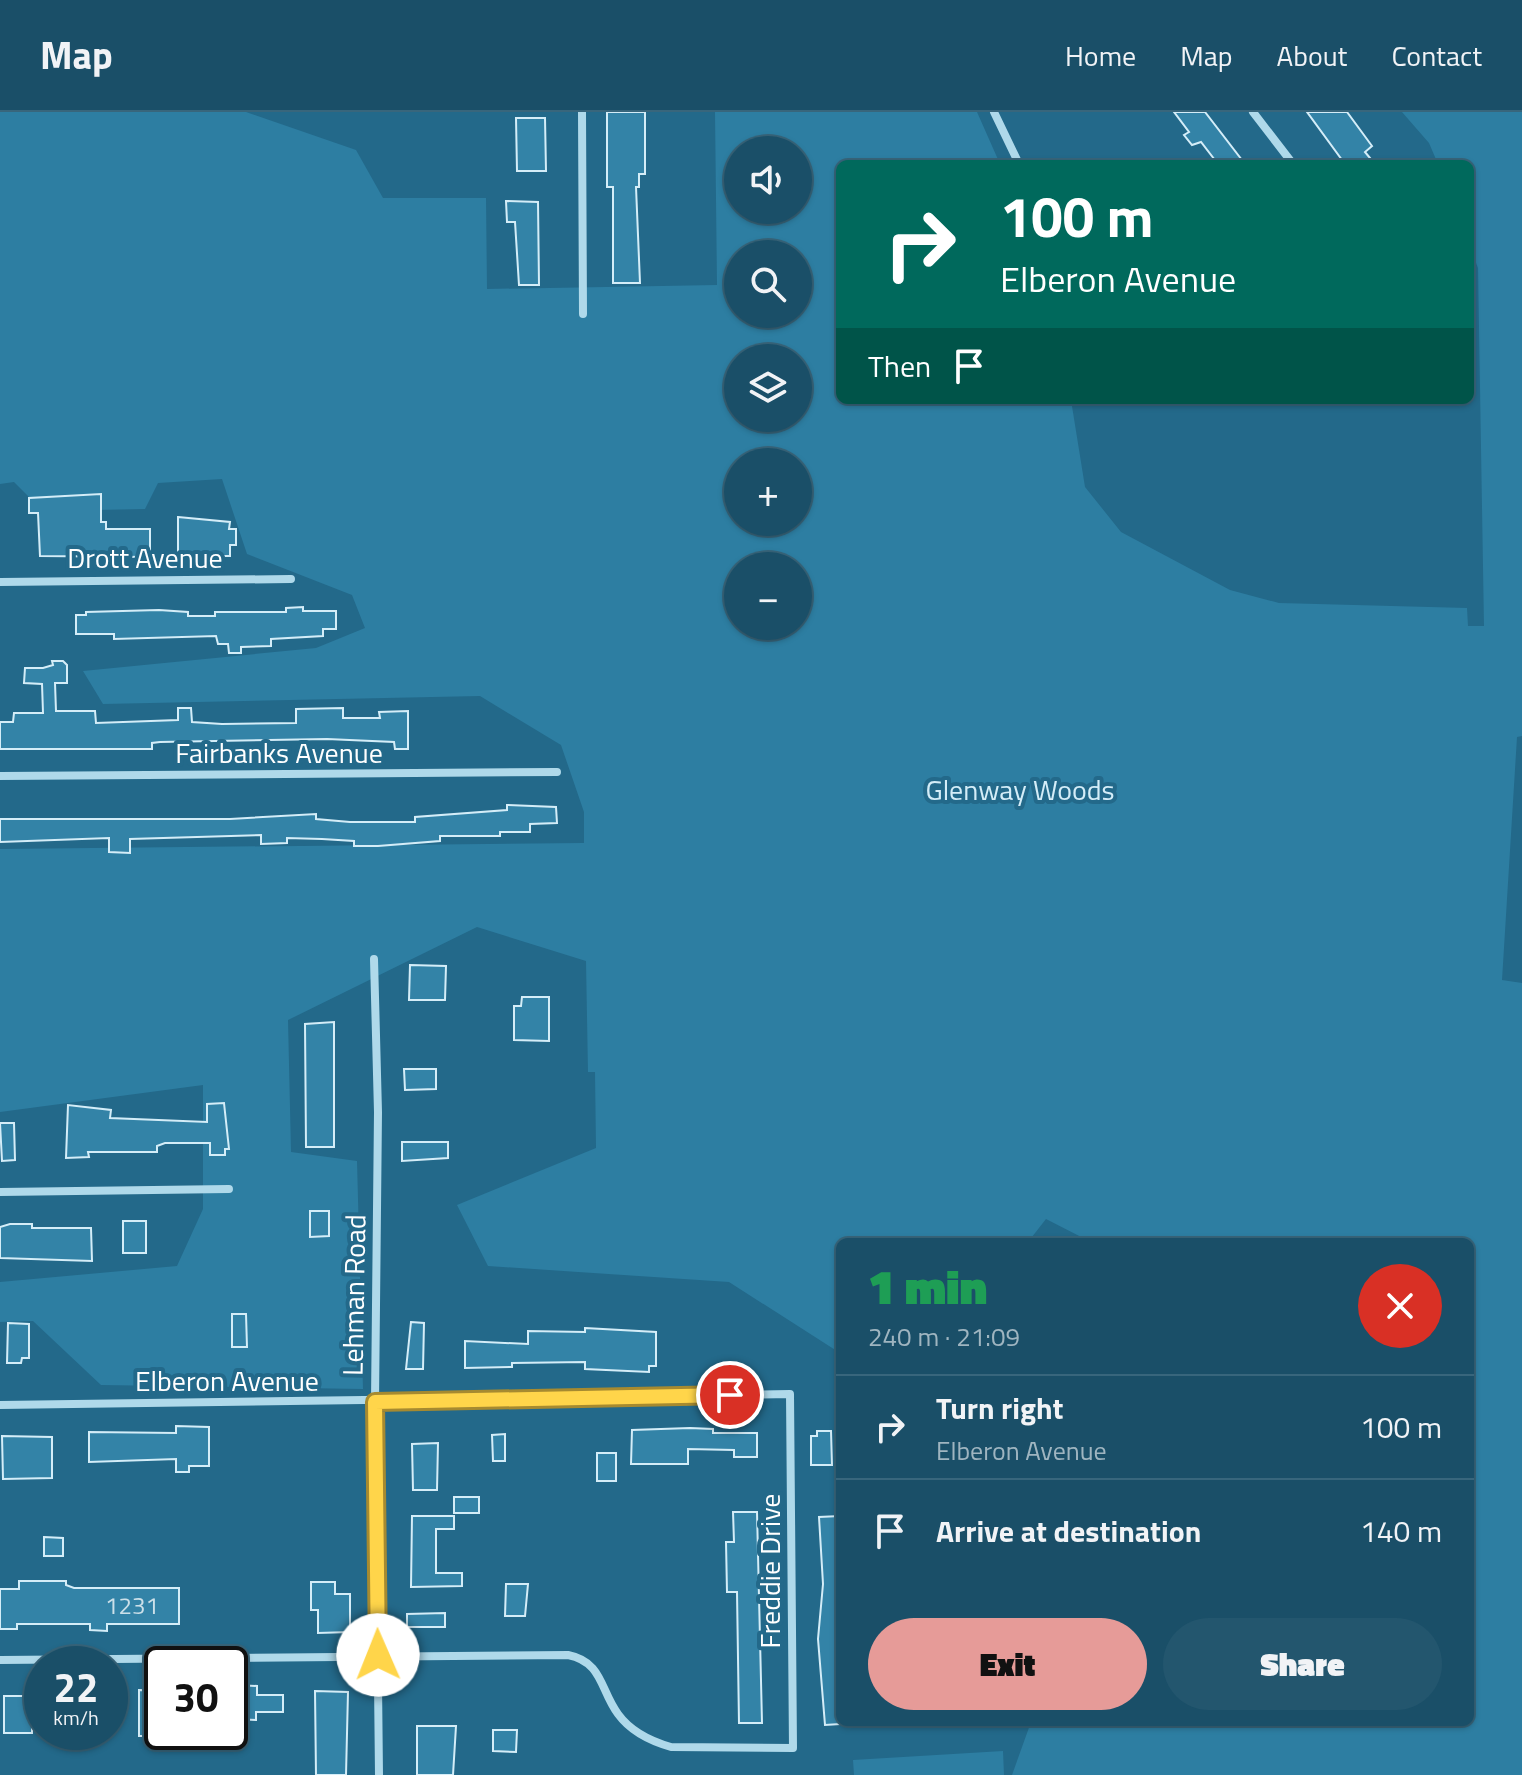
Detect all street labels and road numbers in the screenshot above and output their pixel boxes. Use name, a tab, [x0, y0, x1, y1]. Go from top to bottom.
street label: Drott Avenue	[67, 536, 223, 579]
street label: Fairbanks Avenue	[175, 731, 383, 774]
street label: Lehman Road	[331, 1214, 376, 1376]
street label: Elberon Avenue	[135, 1359, 319, 1402]
street label: Freddie Drive	[748, 1494, 791, 1648]

